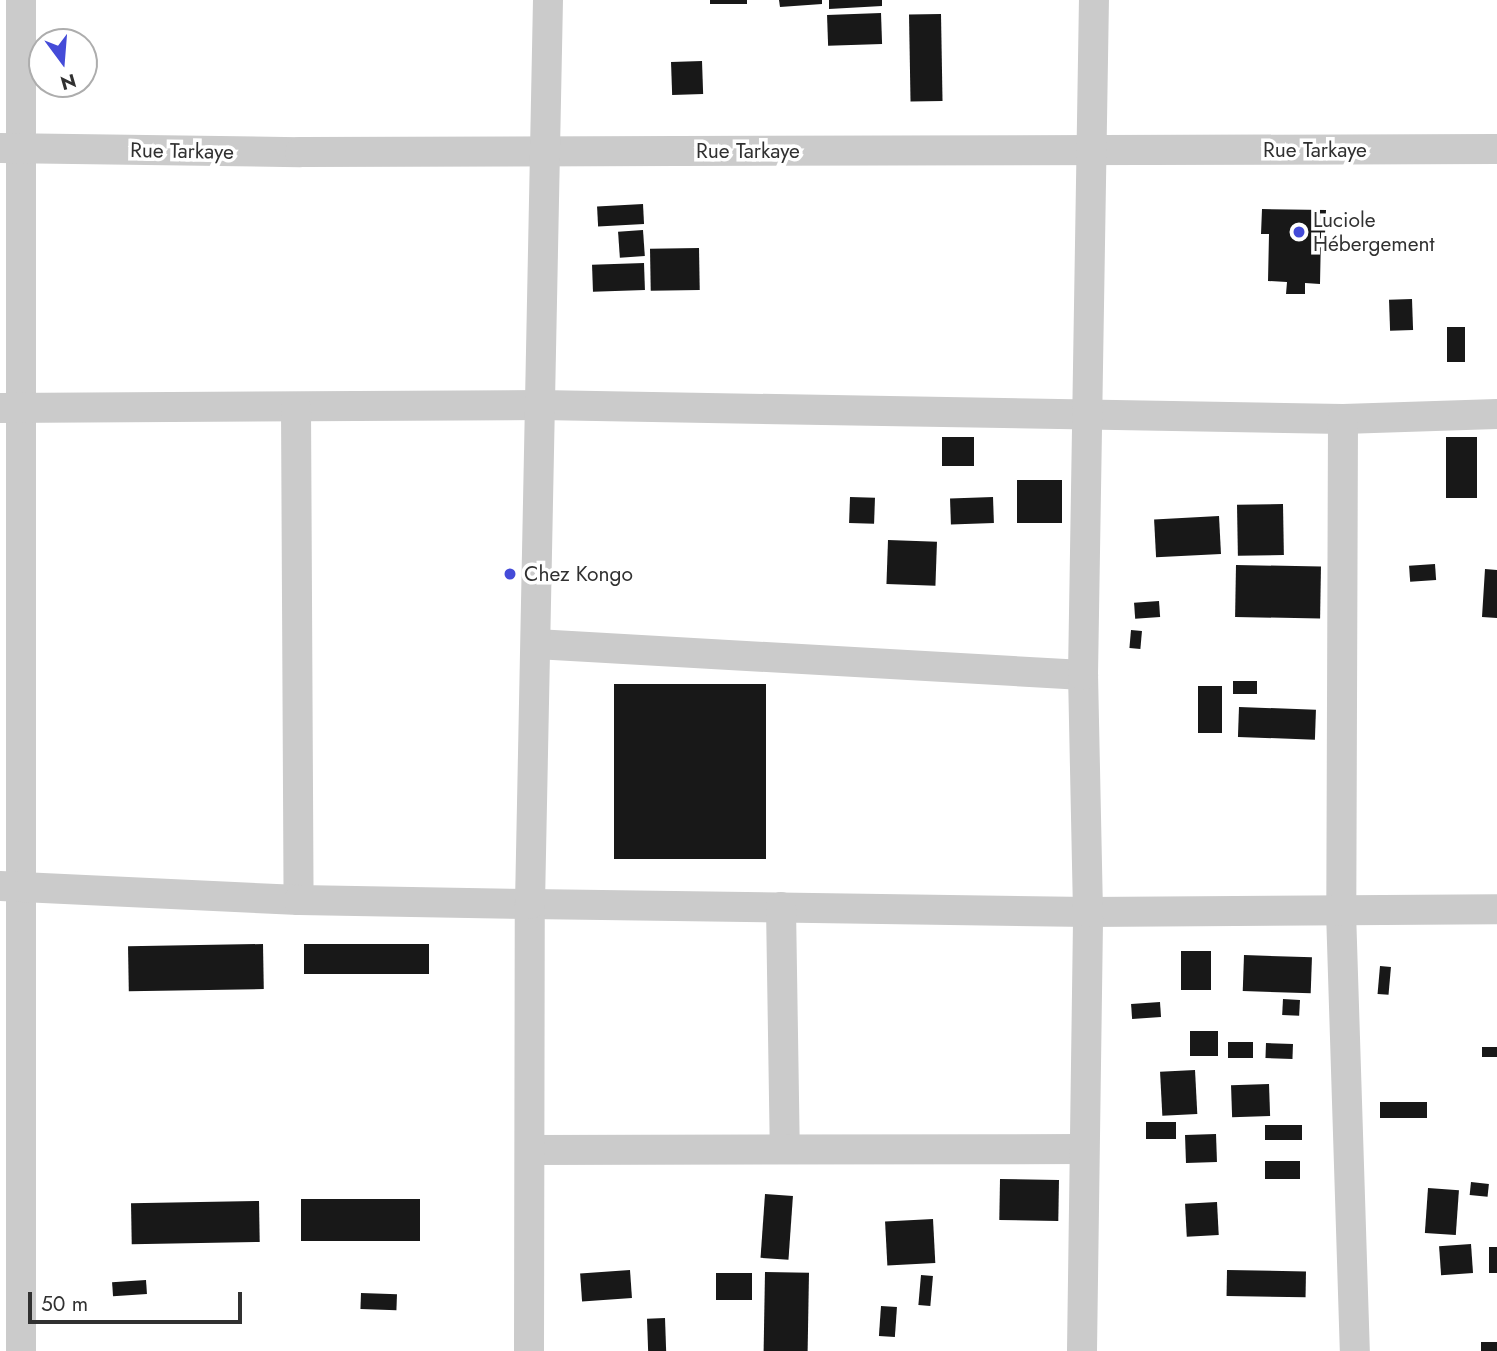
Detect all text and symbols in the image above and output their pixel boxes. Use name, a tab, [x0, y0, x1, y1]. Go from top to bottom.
north arrow	[28, 28, 98, 98]
text: N	[57, 67, 79, 97]
street label: Rue Tarkaye	[130, 137, 234, 165]
street label: Rue Tarkaye	[1263, 137, 1367, 163]
street label: Rue Tarkaye	[696, 138, 800, 164]
place label: Luciole Hébergement	[1313, 207, 1435, 257]
marker: Luciole Hébergement	[1291, 224, 1307, 240]
place label: Chez Kongo	[524, 561, 633, 587]
marker: Chez Kongo	[502, 566, 518, 582]
scale bar	[32, 1278, 245, 1322]
text: 50 m	[41, 1289, 88, 1319]

